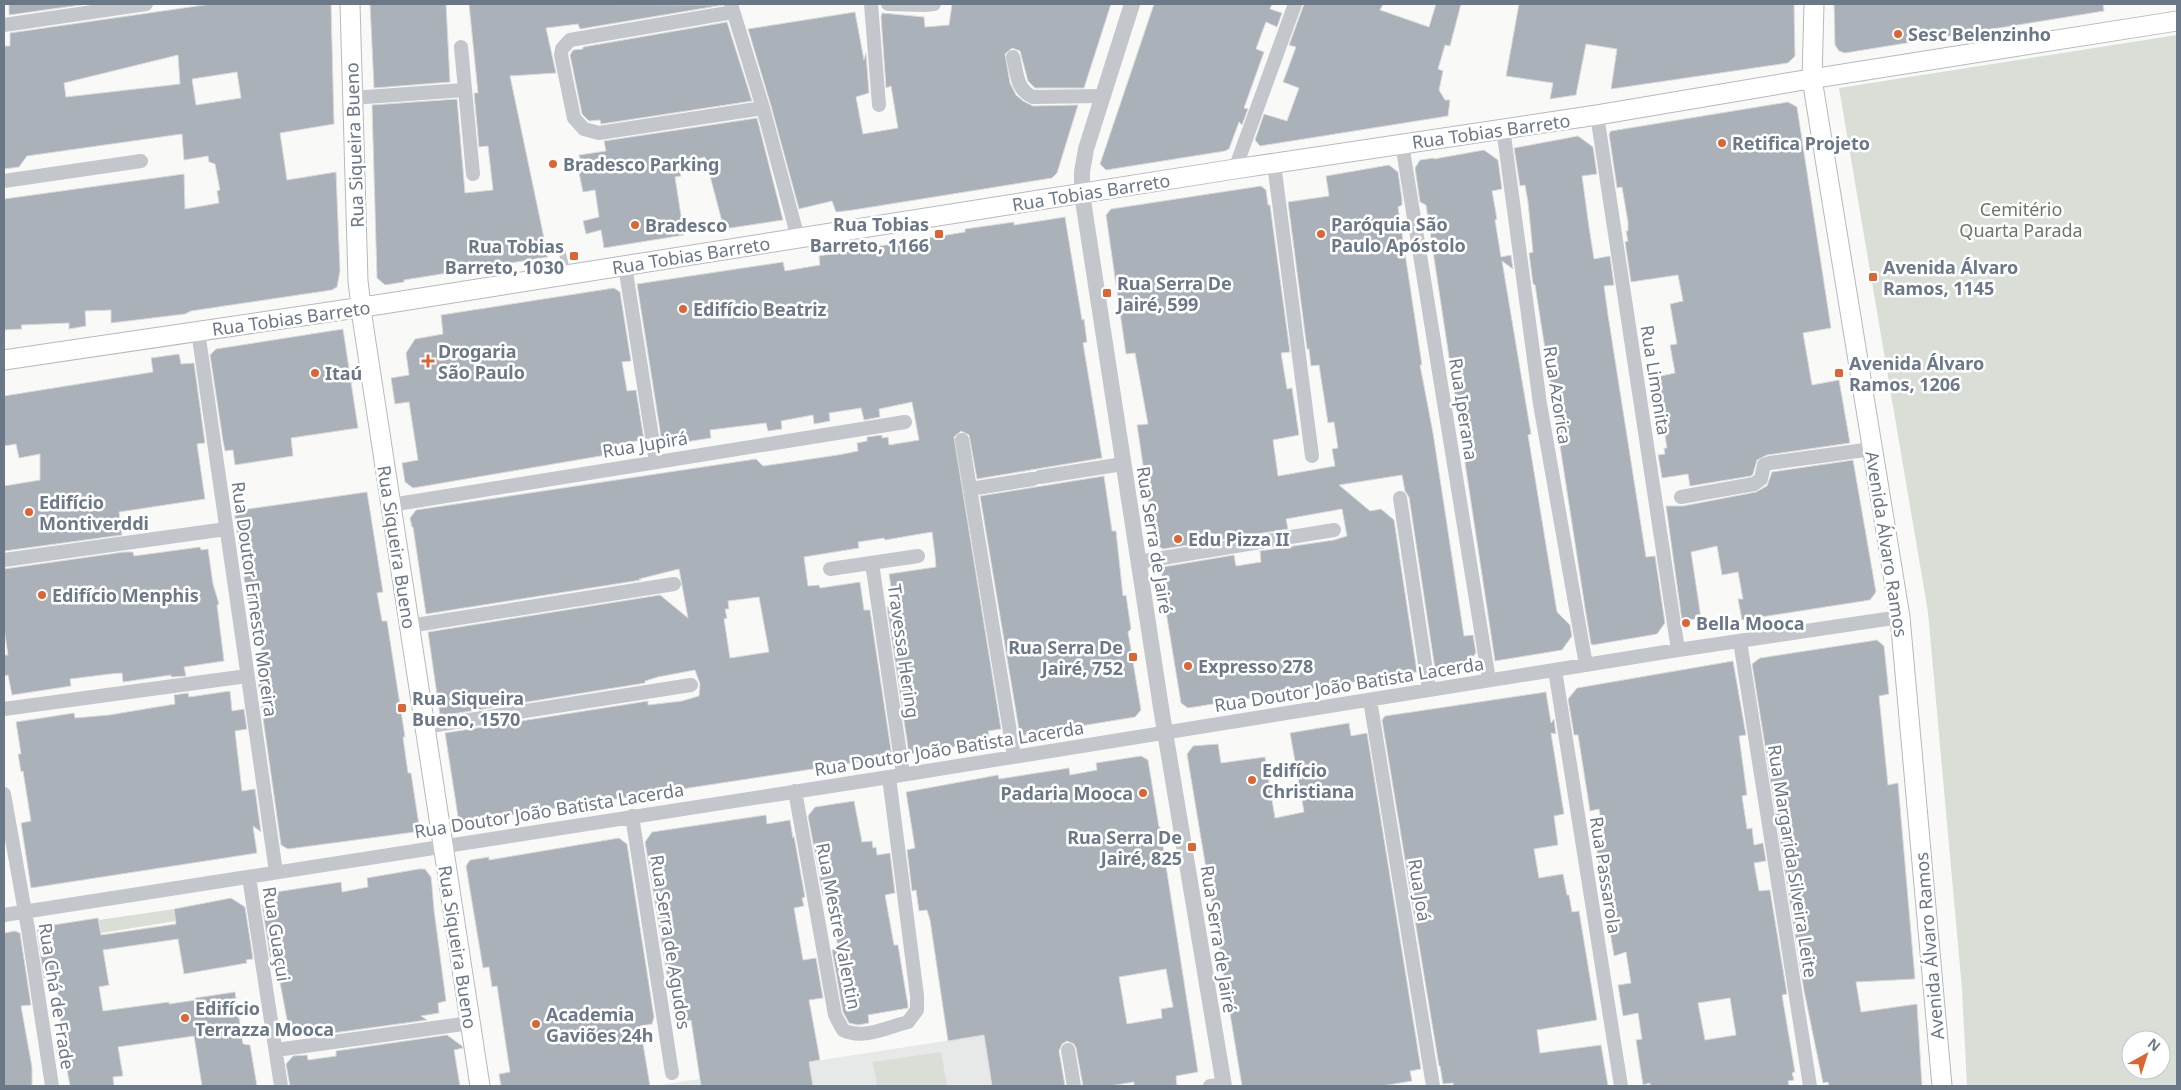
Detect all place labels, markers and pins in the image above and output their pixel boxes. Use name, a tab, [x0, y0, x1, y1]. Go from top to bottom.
place label: Sesc Belenzinho	[1908, 22, 2051, 46]
marker: Sesc Belenzinho	[1892, 28, 1904, 40]
place label: Retifica Projeto	[1732, 131, 1870, 155]
marker: Retifica Projeto	[1716, 137, 1728, 149]
place label: Bradesco Parking	[563, 152, 719, 176]
marker: Bradesco Parking	[547, 158, 559, 170]
place label: Rua Tobias Barreto, 1166	[810, 212, 929, 257]
place label: Paróquia São Paulo Apóstolo	[1331, 212, 1466, 257]
place label: Bradesco	[645, 213, 727, 237]
marker: Bradesco	[629, 219, 641, 231]
marker: Rua Tobias Barreto, 1166	[933, 228, 945, 240]
marker: Paróquia São Paulo Apóstolo	[1315, 228, 1327, 240]
place label: Rua Tobias Barreto, 1030	[445, 234, 564, 279]
marker: Rua Tobias Barreto, 1030	[568, 250, 580, 262]
place label: Avenida Álvaro Ramos, 1145	[1883, 255, 2018, 300]
place label: Rua Serra De Jairé, 599	[1115, 271, 1232, 316]
marker: Avenida Álvaro Ramos, 1145	[1867, 271, 1879, 283]
marker: Rua Serra De Jairé, 599	[1101, 287, 1113, 299]
place label: Edifício Beatriz	[693, 297, 827, 321]
marker: Edifício Beatriz	[677, 303, 689, 315]
place label: Drogaria São Paulo	[438, 339, 525, 384]
place label: Avenida Álvaro Ramos, 1206	[1849, 351, 1984, 396]
marker: Drogaria São Paulo	[422, 355, 434, 367]
place label: Itaú	[325, 361, 362, 385]
marker: Itaú	[309, 367, 321, 379]
marker: Avenida Álvaro Ramos, 1206	[1833, 367, 1845, 379]
place label: Edifício Montiverddi	[39, 490, 149, 535]
marker: Edifício Montiverddi	[23, 506, 35, 518]
place label: Edu Pizza II	[1188, 527, 1290, 551]
marker: Edu Pizza II	[1172, 533, 1184, 545]
place label: Edifício Menphis	[52, 583, 199, 607]
marker: Edifício Menphis	[36, 589, 48, 601]
place label: Bella Mooca	[1696, 611, 1804, 635]
marker: Bella Mooca	[1680, 617, 1692, 629]
place label: Rua Serra De Jairé, 752	[1008, 635, 1123, 680]
marker: Rua Serra De Jairé, 752	[1127, 651, 1139, 663]
place label: Expresso 278	[1198, 654, 1313, 678]
marker: Expresso 278	[1182, 660, 1194, 672]
place label: Rua Siqueira Bueno, 1570	[412, 686, 524, 731]
marker: Rua Siqueira Bueno, 1570	[396, 702, 408, 714]
place label: Edifício Christiana	[1262, 758, 1354, 803]
marker: Edifício Christiana	[1246, 774, 1258, 786]
place label: Padaria Mooca	[1000, 781, 1133, 805]
marker: Padaria Mooca	[1137, 787, 1149, 799]
place label: Rua Serra De Jairé, 825	[1067, 825, 1182, 870]
marker: Rua Serra De Jairé, 825	[1186, 841, 1198, 853]
place label: Edifício Terrazza Mooca	[195, 996, 334, 1041]
place label: Academia Gaviões 24h	[546, 1002, 653, 1047]
marker: Edifício Terrazza Mooca	[179, 1012, 191, 1024]
marker: Academia Gaviões 24h	[530, 1018, 542, 1030]

